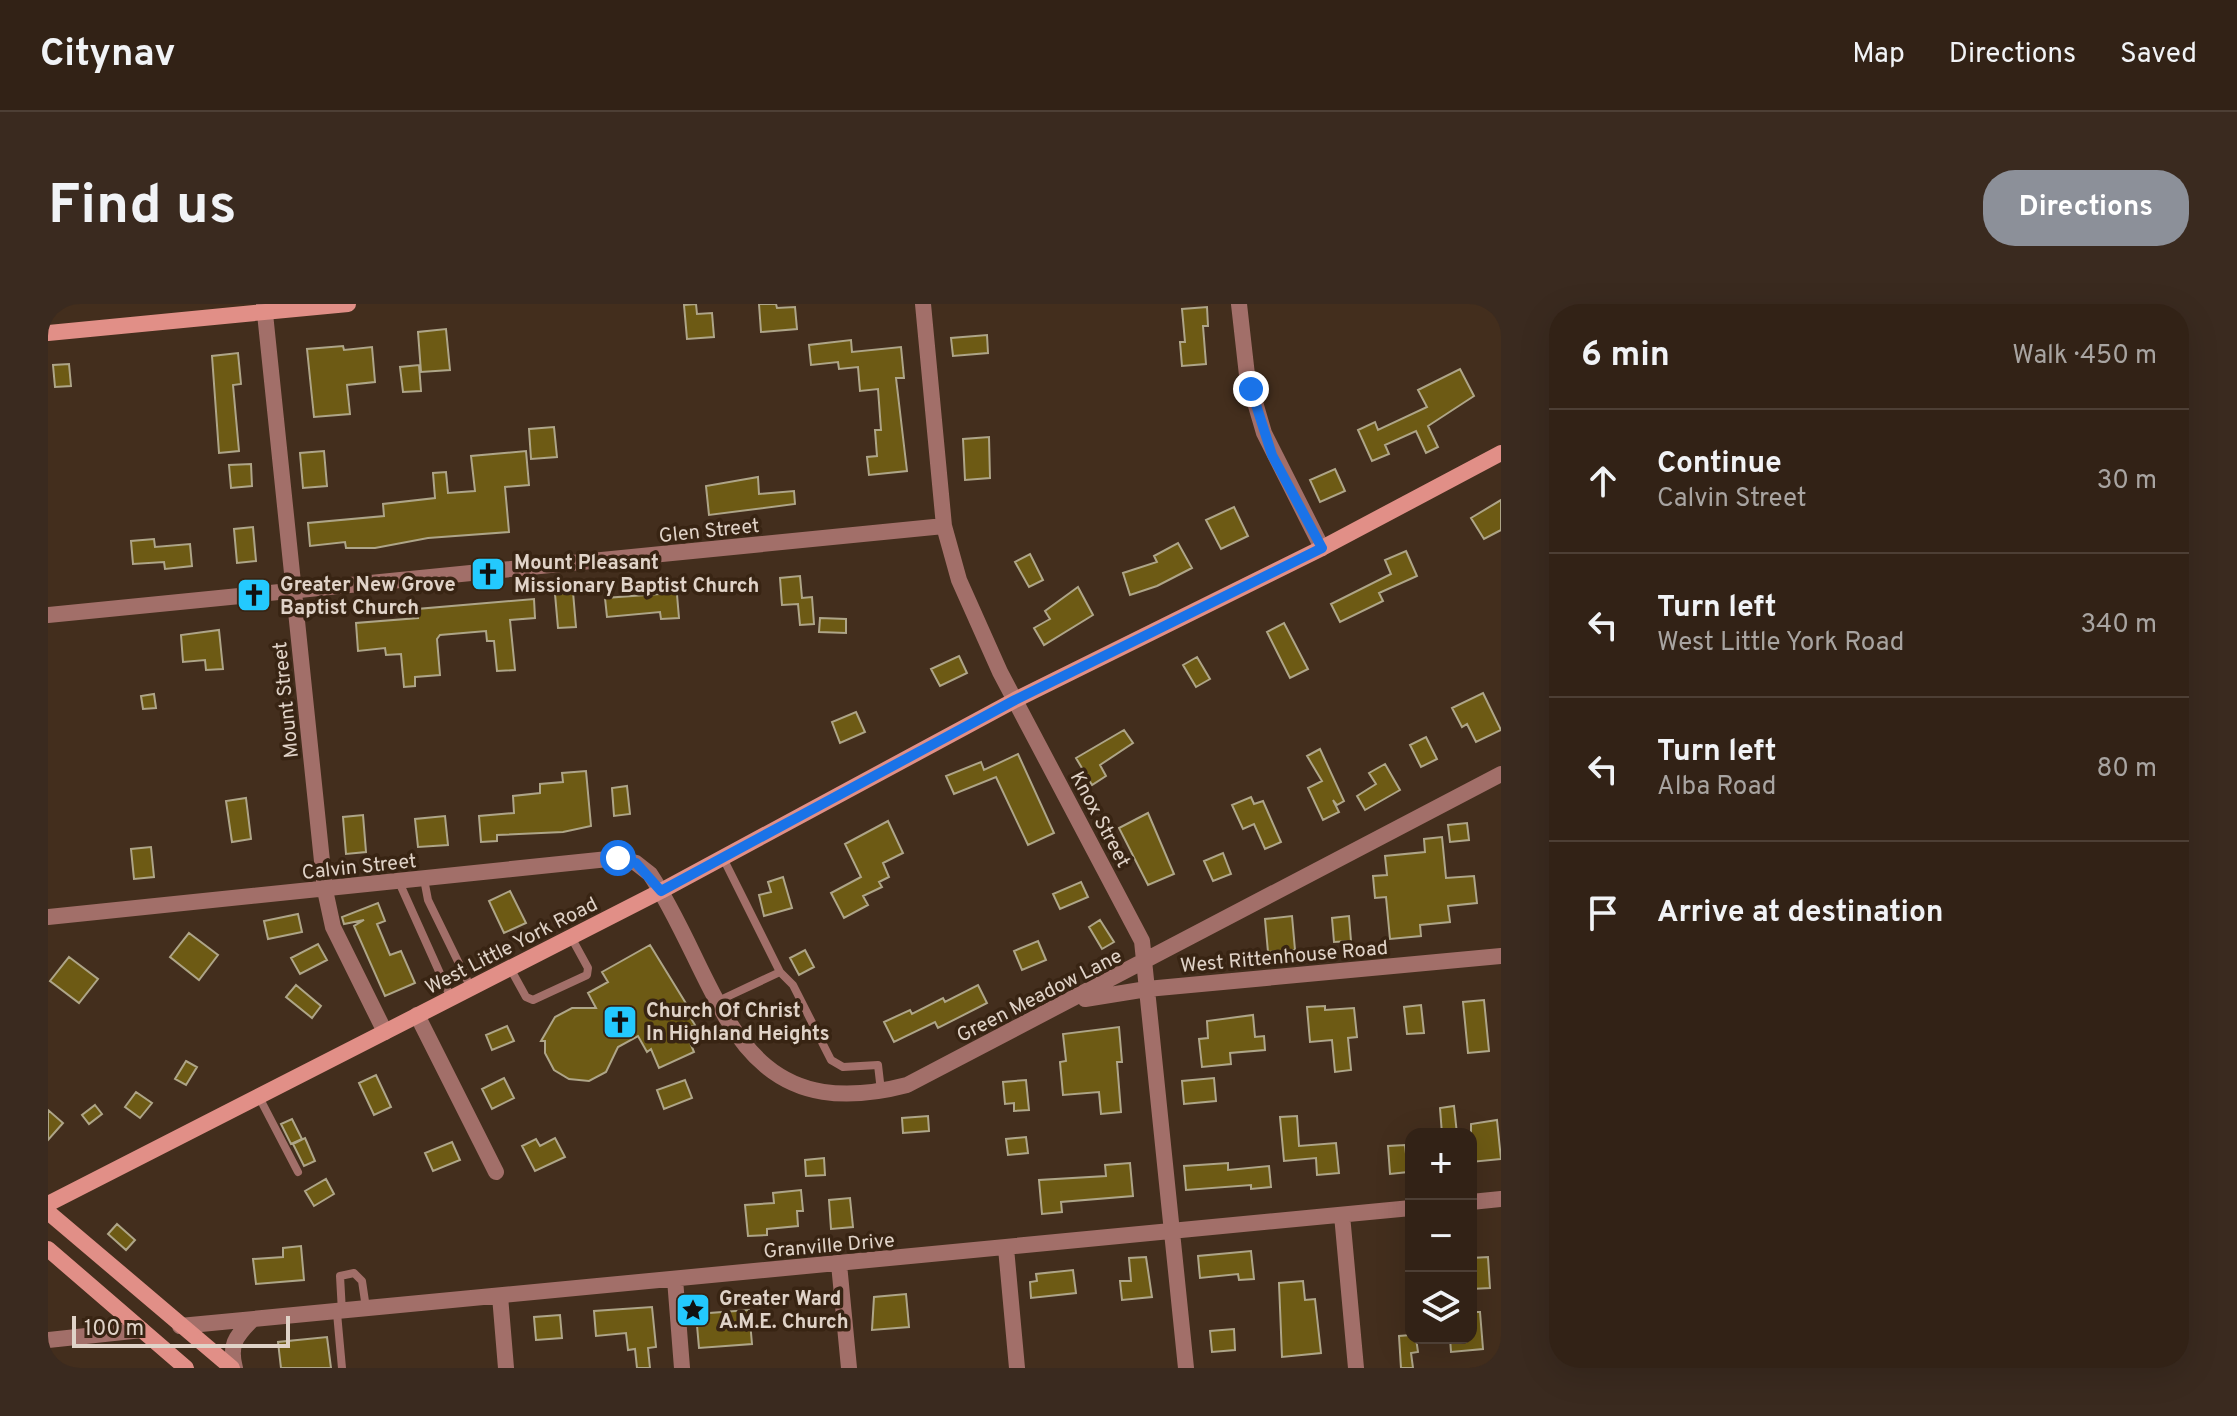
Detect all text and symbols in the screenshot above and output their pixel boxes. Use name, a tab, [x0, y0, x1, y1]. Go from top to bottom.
text: Citynav	[40, 31, 176, 80]
text: Map	[1852, 37, 1905, 73]
text: Directions	[1949, 37, 2076, 73]
text: Saved	[2120, 37, 2197, 73]
button: Directions	[1983, 170, 2189, 246]
text: Find us	[48, 173, 237, 243]
text: 6 min	[1581, 335, 1670, 378]
text: Walk · 450 m	[2012, 340, 2157, 373]
route end	[1233, 371, 1269, 407]
text: Continue	[1657, 446, 1782, 483]
icon: ahead	[1581, 459, 1625, 503]
text: 30 m	[2097, 465, 2157, 498]
text: Calvin Street	[1657, 483, 1807, 516]
street label: Glen Street	[658, 514, 761, 550]
place label: Mount Pleasant Missionary Baptist Church	[514, 551, 759, 600]
church icon: Mount Pleasant Missionary Baptist Church	[469, 555, 507, 593]
place label: Greater New Grove Baptist Church	[280, 573, 456, 622]
church icon: Greater New Grove Baptist Church	[235, 576, 273, 614]
text: Turn left	[1657, 590, 1777, 627]
icon: left	[1581, 603, 1625, 647]
text: 340 m	[2080, 609, 2157, 642]
text: West Little York Road	[1657, 627, 1904, 660]
street label: Mount Street	[268, 640, 306, 759]
text: Turn left	[1657, 734, 1777, 771]
icon: left	[1581, 747, 1625, 791]
text: 80 m	[2097, 753, 2157, 786]
street label: Knox Street	[1063, 767, 1136, 873]
text: Alba Road	[1657, 771, 1776, 804]
route start	[600, 840, 636, 876]
street label: Calvin Street	[301, 849, 418, 887]
icon: arrive	[1581, 891, 1625, 935]
street label: West Little York Road	[421, 892, 603, 1002]
text: Arrive at destination	[1657, 895, 1943, 932]
street label: West Rittenhouse Road	[1179, 936, 1389, 980]
street label: Green Meadow Lane	[953, 944, 1127, 1050]
place label: Church Of Christ In Highland Heights	[646, 999, 830, 1048]
church icon: Church Of Christ In Highland Heights	[601, 1003, 639, 1041]
map controls	[1405, 1128, 1477, 1344]
button: +	[1405, 1128, 1477, 1200]
button: −	[1405, 1200, 1477, 1272]
street label: Granville Drive	[762, 1228, 896, 1266]
button: layers	[1405, 1272, 1477, 1344]
place label: Greater Ward A.M.E. Church	[719, 1287, 849, 1336]
place icon: Greater Ward A.M.E. Church	[674, 1291, 712, 1329]
scale bar	[72, 1312, 290, 1348]
text: 100 m	[84, 1316, 144, 1343]

